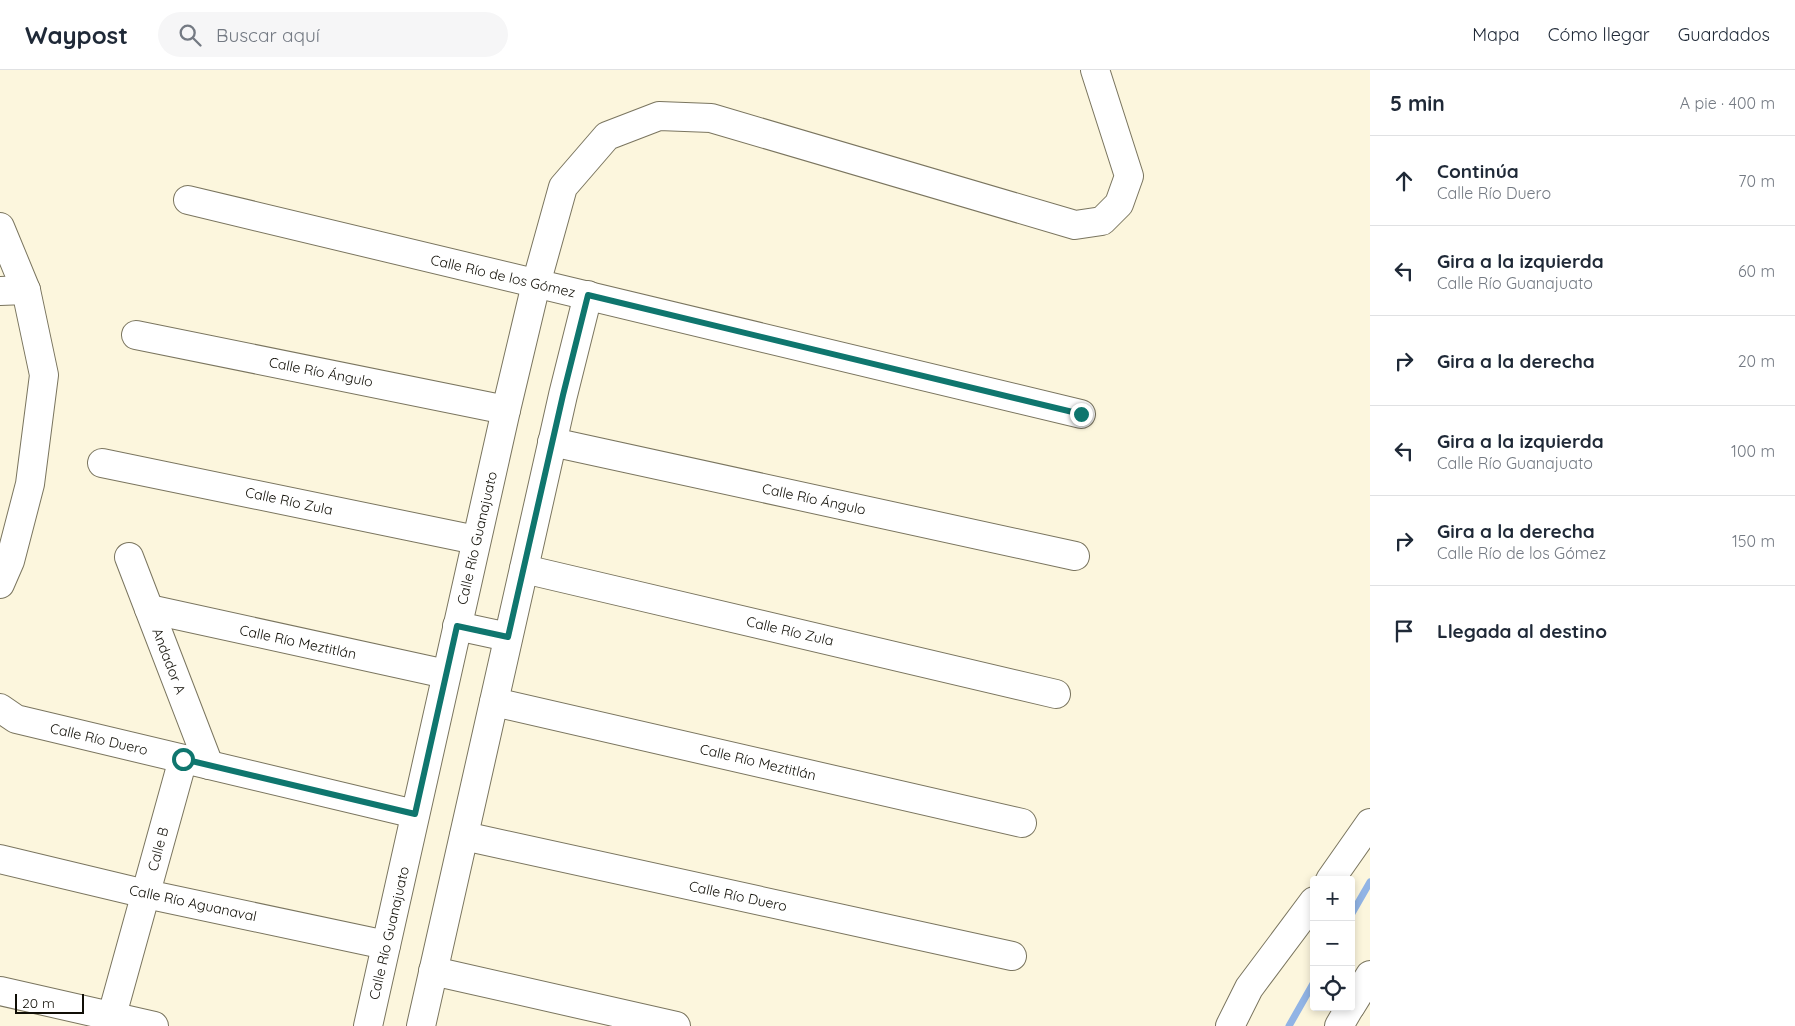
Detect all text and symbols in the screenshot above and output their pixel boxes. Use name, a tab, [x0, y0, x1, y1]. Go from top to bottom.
search box	[158, 12, 508, 57]
text: Waypost	[25, 20, 128, 50]
icon: search	[176, 21, 204, 49]
text: Buscar aquí	[216, 23, 320, 47]
text: Mapa	[1472, 23, 1520, 46]
text: Cómo llegar	[1548, 23, 1650, 46]
text: Guardados	[1678, 23, 1770, 46]
text: 5 min	[1390, 90, 1445, 116]
text: A pie · 400 m	[1680, 93, 1775, 113]
text: Continúa	[1437, 159, 1519, 183]
icon: ahead	[1390, 167, 1418, 195]
text: 70 m	[1738, 171, 1775, 191]
text: Calle Río Duero	[1437, 183, 1551, 203]
text: Gira a la izquierda	[1437, 249, 1604, 273]
street label: Calle Río de los Gómez	[429, 251, 577, 301]
icon: left	[1390, 257, 1418, 285]
text: 60 m	[1738, 261, 1775, 281]
text: Calle Río Guanajuato	[1437, 273, 1593, 293]
icon: right	[1390, 347, 1418, 375]
text: Gira a la derecha	[1437, 349, 1595, 373]
text: 20 m	[1738, 351, 1775, 371]
street label: Calle Río Ángulo	[267, 353, 375, 391]
route end	[1070, 403, 1093, 426]
text: Gira a la izquierda	[1437, 429, 1604, 453]
icon: left	[1390, 437, 1418, 465]
text: 100 m	[1731, 441, 1775, 461]
text: Calle Río Guanajuato	[1437, 453, 1593, 473]
street label: Calle Río Guanajuato	[453, 470, 501, 606]
street label: Calle Río Ángulo	[760, 479, 868, 519]
street label: Calle Río Zula	[244, 483, 334, 519]
text: Gira a la derecha	[1437, 519, 1595, 543]
icon: right	[1390, 527, 1418, 555]
text: 150 m	[1732, 531, 1775, 551]
text: Calle Río de los Gómez	[1437, 543, 1606, 563]
street label: Calle Río Zula	[745, 612, 835, 650]
icon: arrive	[1390, 617, 1418, 645]
text: Llegada al destino	[1437, 619, 1607, 643]
street label: Calle Río Meztitlán	[238, 621, 358, 663]
street label: Andador A	[148, 625, 190, 697]
street label: Calle Río Duero	[48, 719, 150, 759]
street label: Calle Río Meztitlán	[698, 740, 818, 784]
route start	[172, 748, 195, 771]
street label: Calle B	[144, 825, 172, 873]
street label: Calle Río Guanajuato	[365, 865, 413, 1001]
map controls	[1310, 876, 1355, 1011]
button: +	[1310, 876, 1355, 921]
street label: Calle Río Duero	[687, 877, 789, 915]
street label: Calle Río Aguanaval	[128, 881, 258, 925]
button: −	[1310, 921, 1355, 966]
button: locate	[1310, 966, 1355, 1011]
scale bar	[15, 991, 84, 1014]
text: 20 m	[22, 994, 55, 1012]

